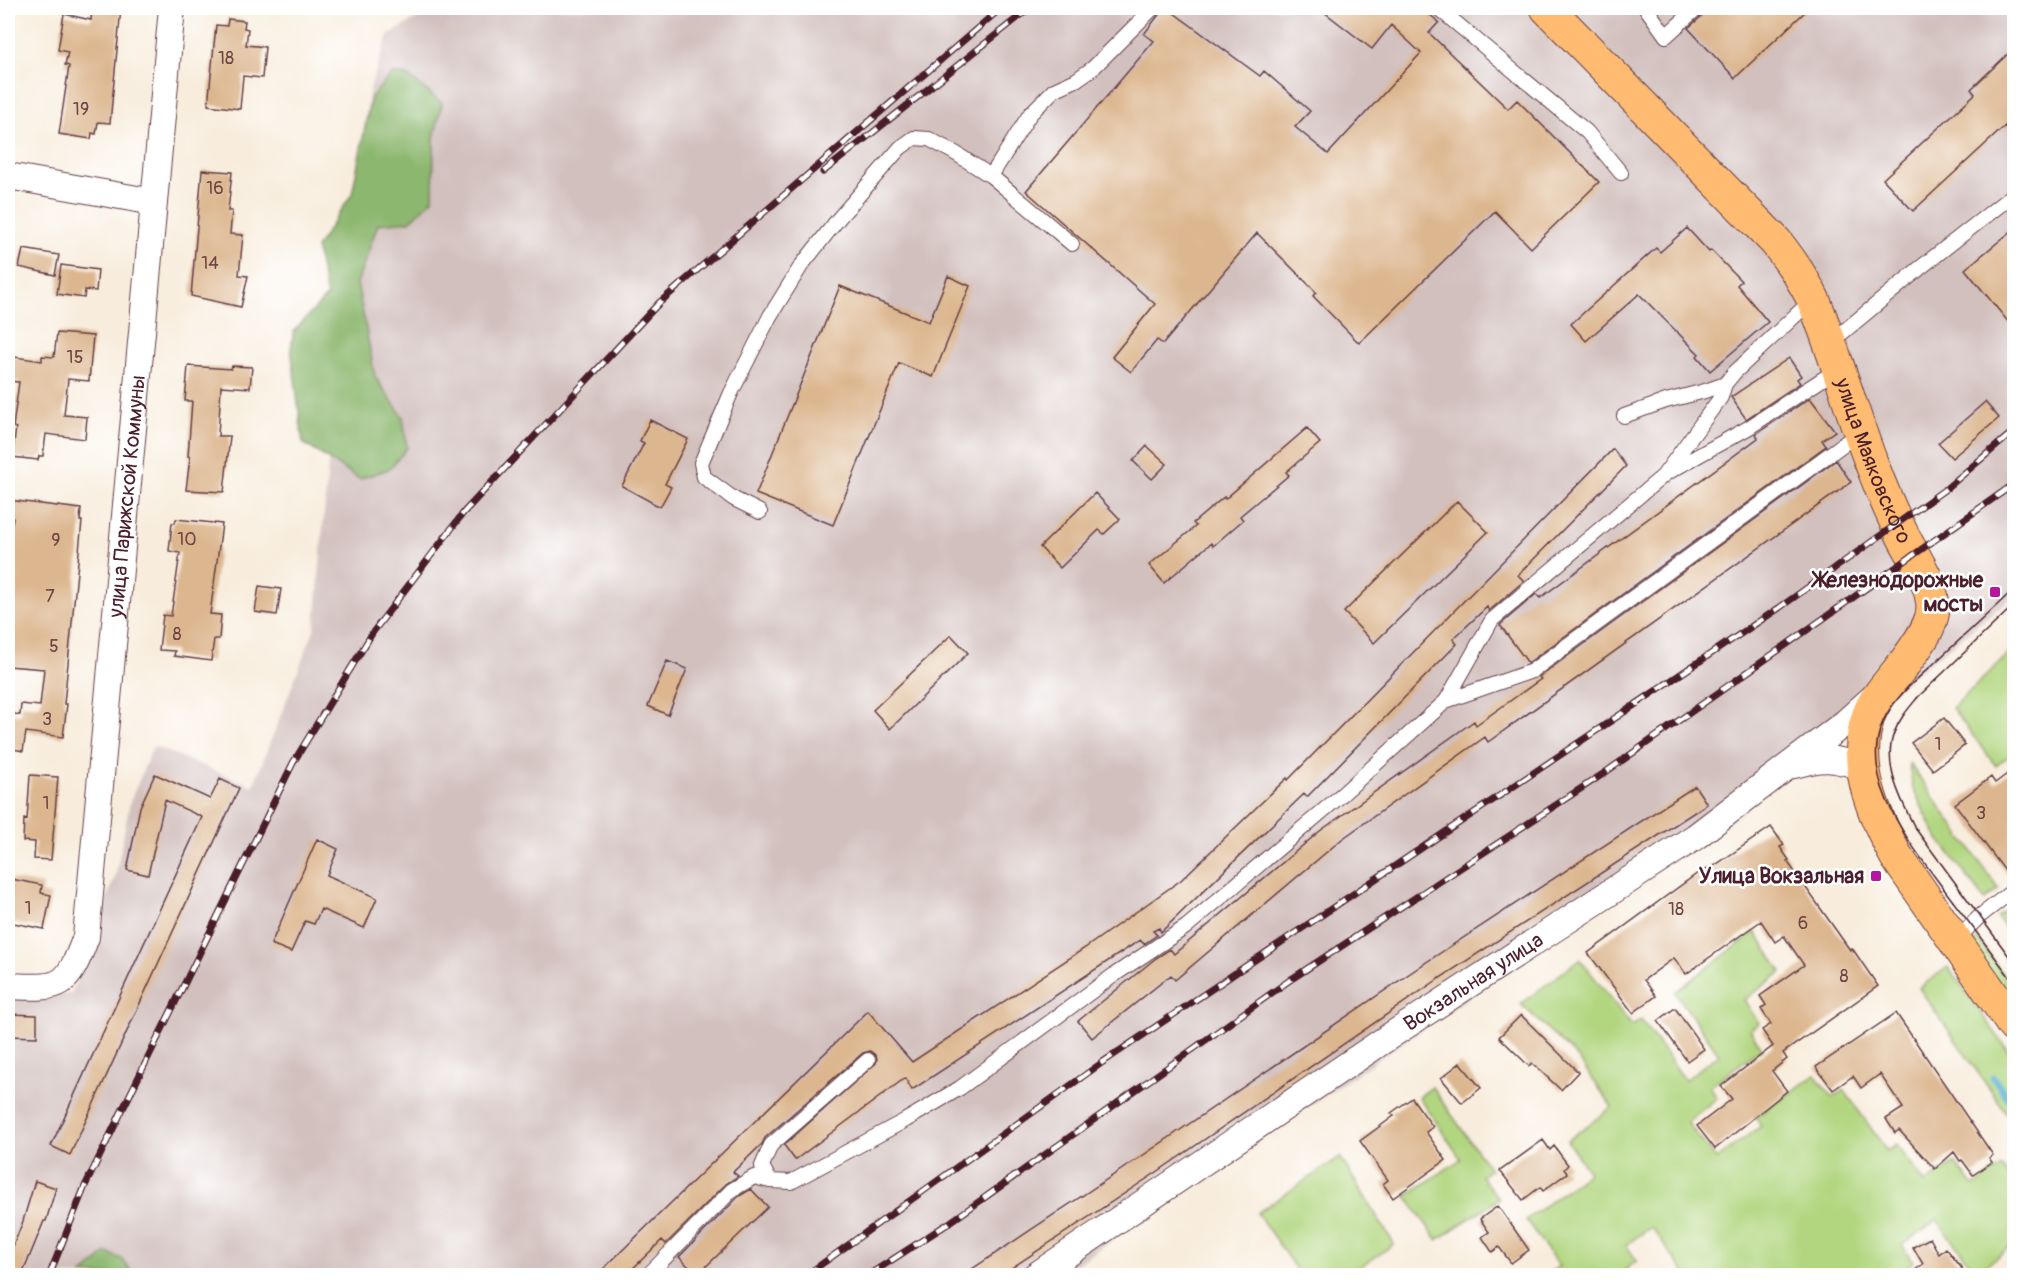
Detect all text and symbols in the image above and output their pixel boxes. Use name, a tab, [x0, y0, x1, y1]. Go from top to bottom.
house number: 18	[218, 47, 234, 70]
house number: 19	[73, 98, 89, 121]
house number: 16	[206, 177, 224, 200]
house number: 14	[201, 252, 219, 275]
house number: 15	[67, 346, 83, 369]
street label: улица Маяковского	[1829, 373, 1918, 548]
street label: улица Парижской Коммуны	[102, 374, 151, 620]
house number: 10	[177, 528, 197, 551]
house number: 9	[51, 529, 61, 552]
place label: Железнодорожные мосты	[1810, 567, 1984, 618]
house number: 7	[45, 585, 55, 608]
marker: Железнодорожные мосты	[1988, 585, 2002, 599]
house number: 8	[172, 623, 182, 646]
house number: 5	[49, 635, 59, 658]
house number: 3	[42, 708, 52, 731]
house number: 1	[1934, 733, 1942, 756]
house number: 1	[42, 792, 50, 815]
house number: 3	[1976, 802, 1986, 825]
place label: Улица Вокзальная	[1699, 863, 1864, 890]
marker: Улица Вокзальная	[1869, 869, 1883, 883]
house number: 1	[24, 897, 32, 920]
house number: 18	[1668, 898, 1684, 921]
house number: 6	[1798, 912, 1808, 935]
street label: Вокзальная улица	[1398, 926, 1548, 1037]
house number: 8	[1839, 965, 1849, 988]

